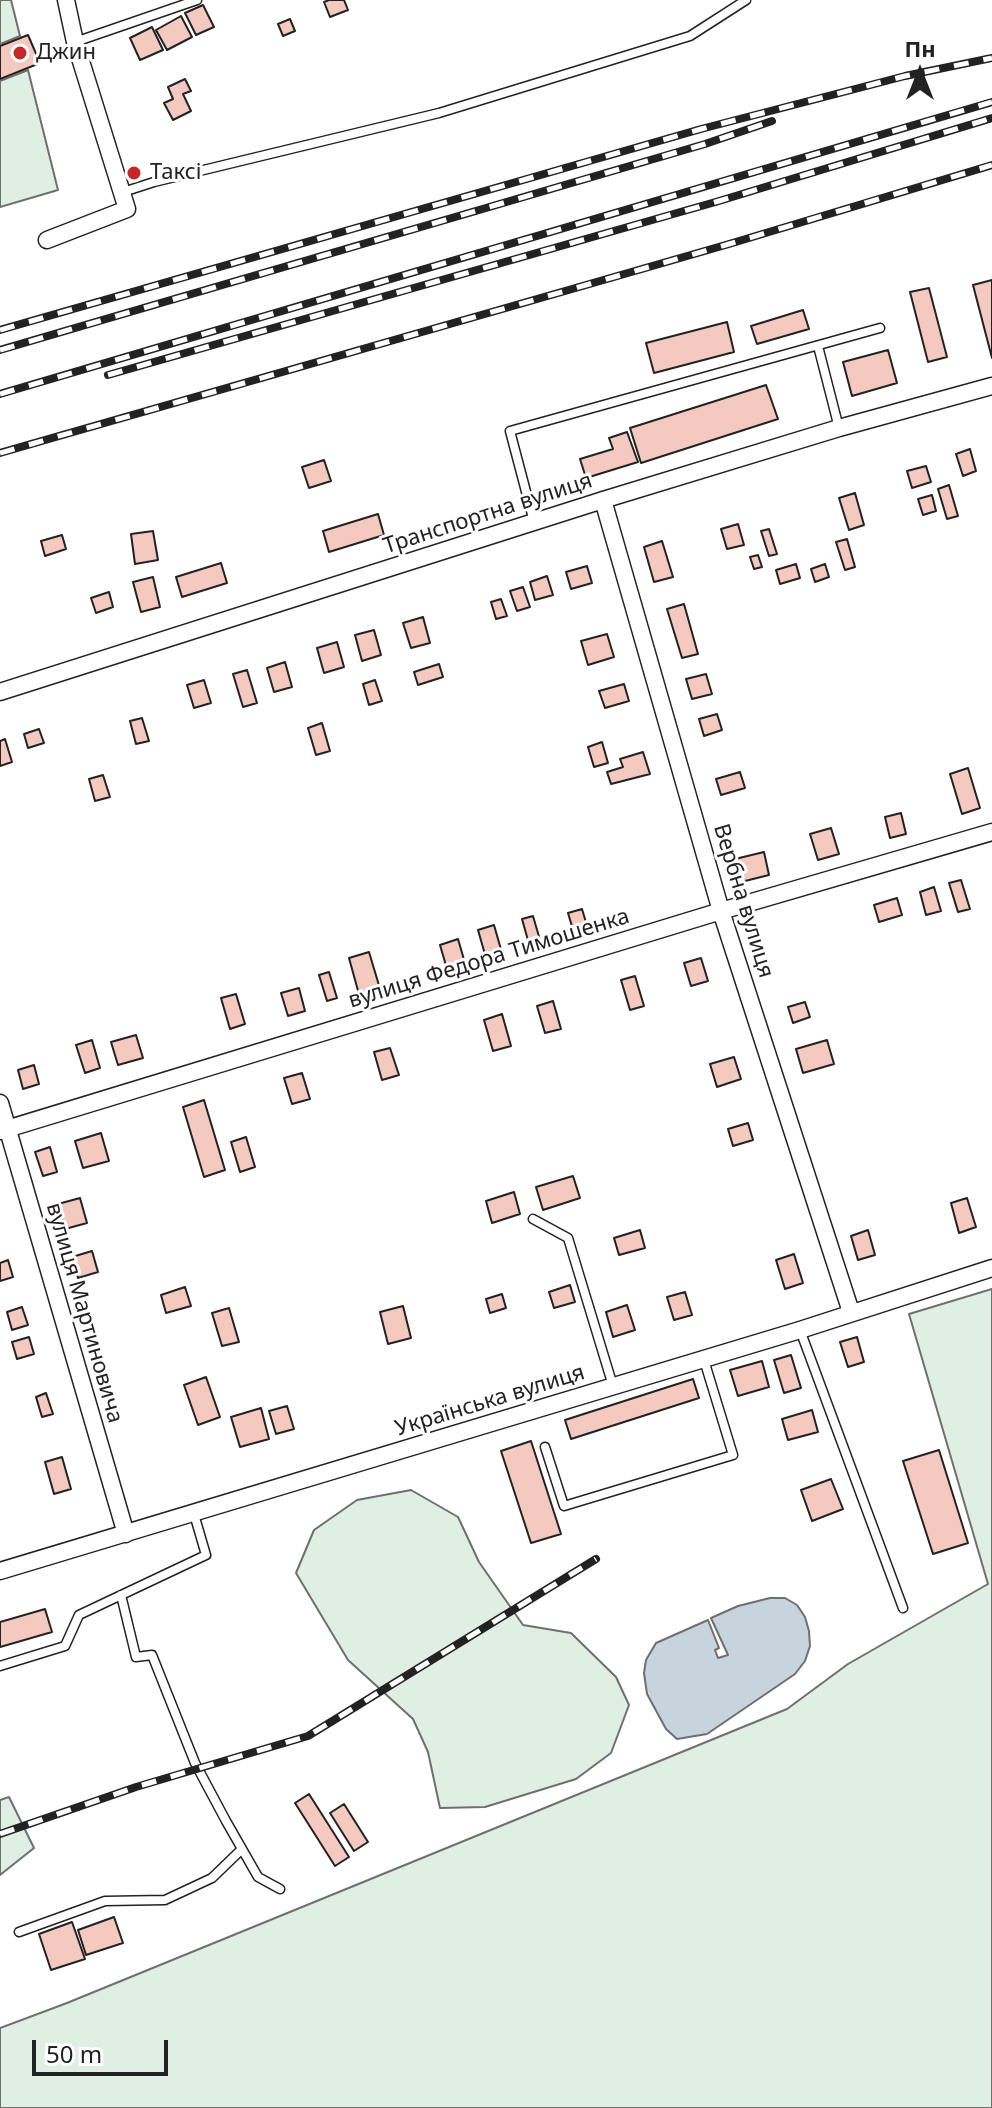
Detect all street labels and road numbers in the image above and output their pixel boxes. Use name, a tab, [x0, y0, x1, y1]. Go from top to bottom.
street label: Транспортна вулиця	[380, 468, 596, 560]
street label: Вербна вулиця	[707, 821, 779, 981]
street label: вулиця Федора Тимошенка	[345, 904, 633, 1014]
street label: вулиця Мартиновича	[40, 1200, 128, 1426]
street label: Українська вулиця	[392, 1360, 588, 1442]

